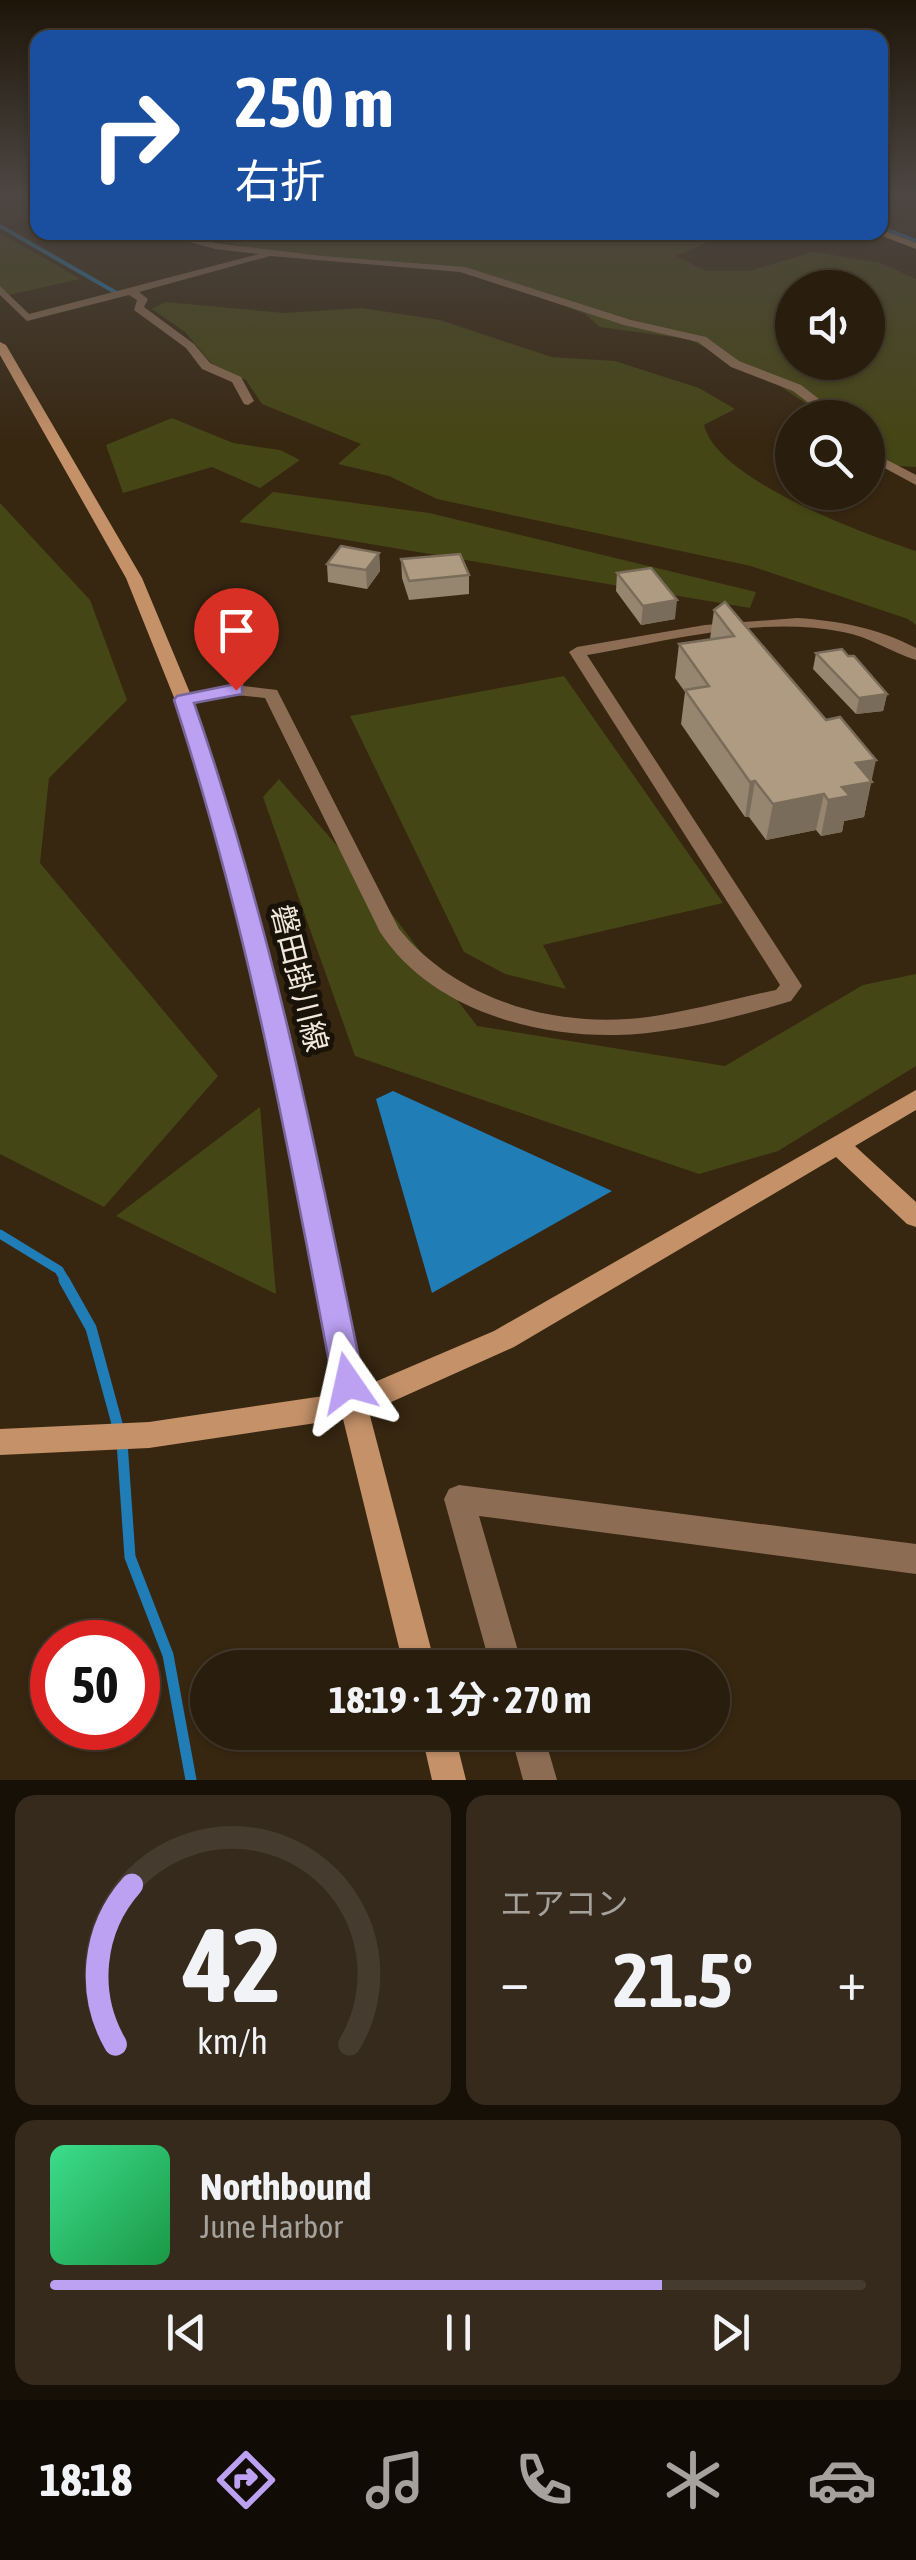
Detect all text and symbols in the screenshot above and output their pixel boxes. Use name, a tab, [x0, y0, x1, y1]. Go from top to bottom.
text: 250 m	[235, 62, 394, 142]
icon: right	[70, 70, 200, 200]
text: 右折	[235, 155, 325, 207]
map controls	[775, 270, 885, 510]
button: sound	[775, 270, 885, 380]
button: search	[775, 400, 885, 510]
pin	[194, 588, 279, 691]
icon: arrive	[209, 603, 264, 658]
street label: 磐田掛川線	[265, 901, 335, 1055]
position arrow	[296, 1331, 400, 1435]
speed limit sign: 50	[30, 1620, 160, 1750]
text: 18:19 · 1 分 · 270 m	[329, 1678, 591, 1721]
text: エアコン	[501, 1885, 629, 1922]
text: 42	[183, 1905, 282, 2024]
text: 21.5°	[613, 1937, 753, 2023]
text: −	[501, 1949, 529, 2012]
text: +	[837, 1949, 866, 2012]
text: km/h	[197, 2021, 268, 2062]
text: Northbound	[200, 2165, 371, 2208]
text: June Harbor	[200, 2208, 343, 2245]
icon: previous	[159, 2305, 214, 2360]
icon: pause	[431, 2305, 486, 2360]
icon: next	[703, 2305, 758, 2360]
icon: directions	[211, 2445, 281, 2515]
icon: music	[360, 2445, 430, 2515]
icon: phone	[509, 2445, 579, 2515]
icon: climate	[658, 2445, 728, 2515]
icon: car	[807, 2445, 877, 2515]
text: 18:18	[39, 2454, 132, 2506]

